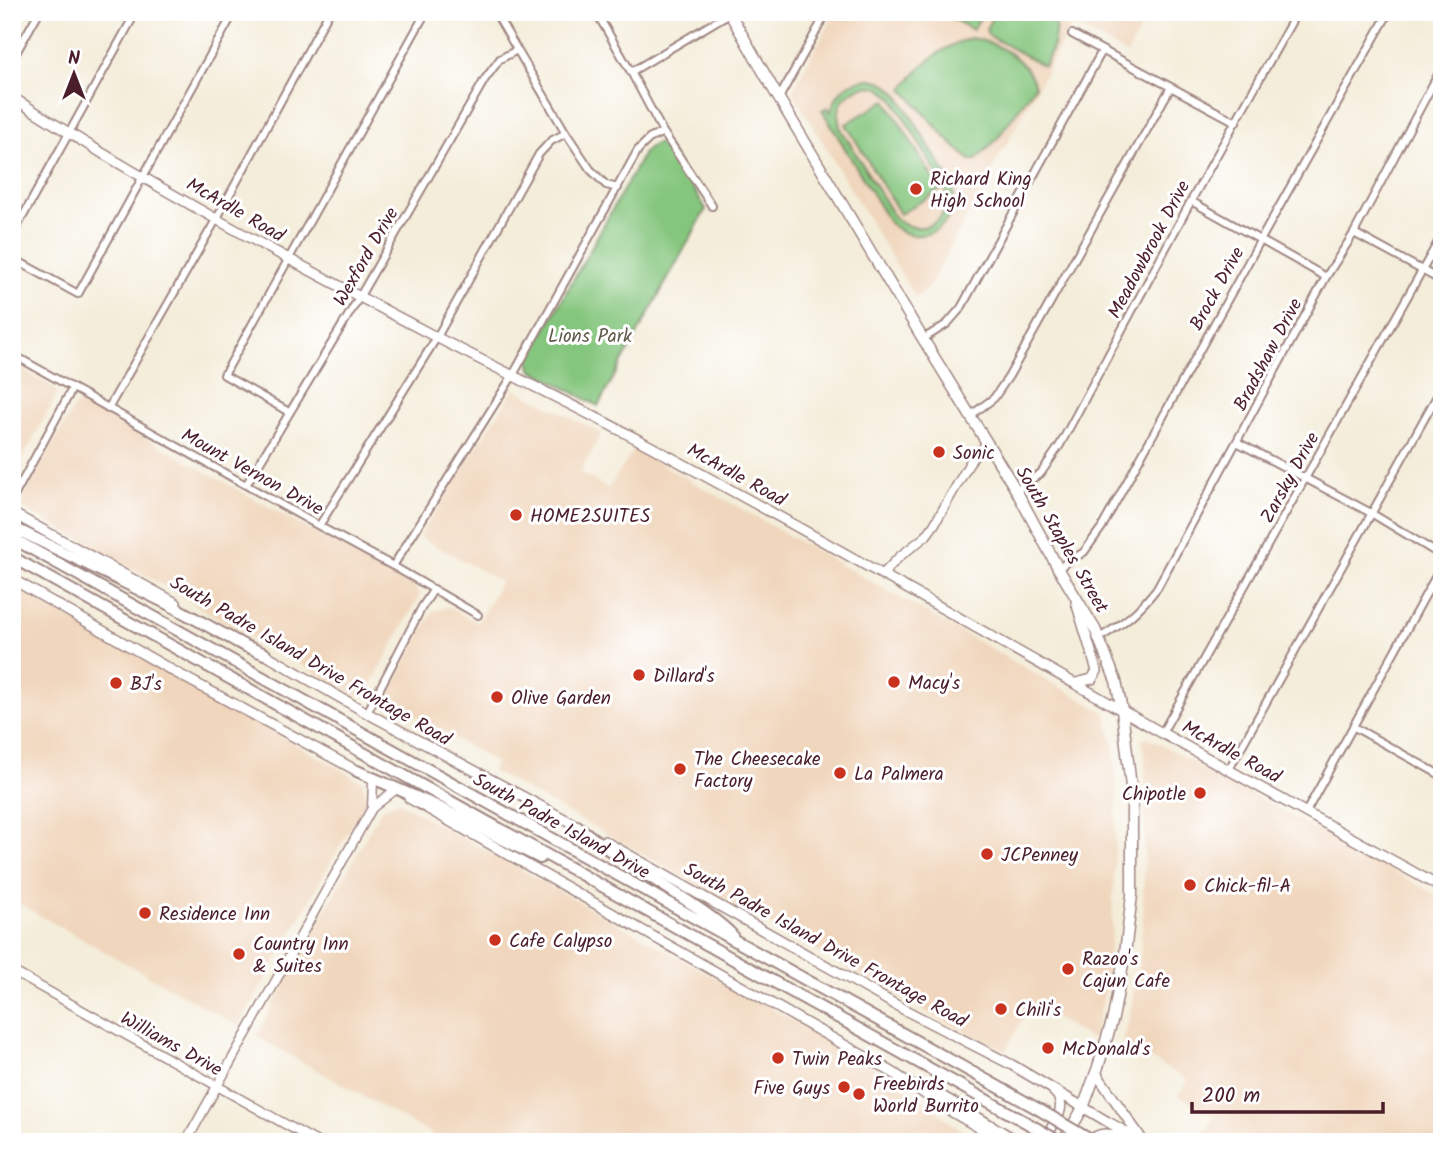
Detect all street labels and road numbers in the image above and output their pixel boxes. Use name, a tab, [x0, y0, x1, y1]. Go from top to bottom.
street label: McArdle Road	[180, 170, 290, 251]
street label: Meadowbrook Drive	[1101, 175, 1199, 325]
street label: Wexford Drive	[326, 201, 408, 312]
street label: Brock Drive	[1182, 241, 1253, 336]
street label: Bradshaw Drive	[1226, 293, 1311, 417]
street label: Mount Vernon Drive	[175, 421, 329, 525]
street label: Zarsky Drive	[1253, 427, 1328, 529]
street label: McArdle Road	[681, 436, 792, 516]
street label: South Staples Street	[1007, 461, 1116, 620]
street label: South Padre Island Drive Frontage Road	[164, 569, 457, 755]
street label: McArdle Road	[1176, 713, 1287, 793]
street label: South Padre Island Drive	[467, 765, 656, 888]
street label: South Padre Island Drive Frontage Road	[678, 855, 973, 1037]
street label: Williams Drive	[115, 1004, 228, 1085]

